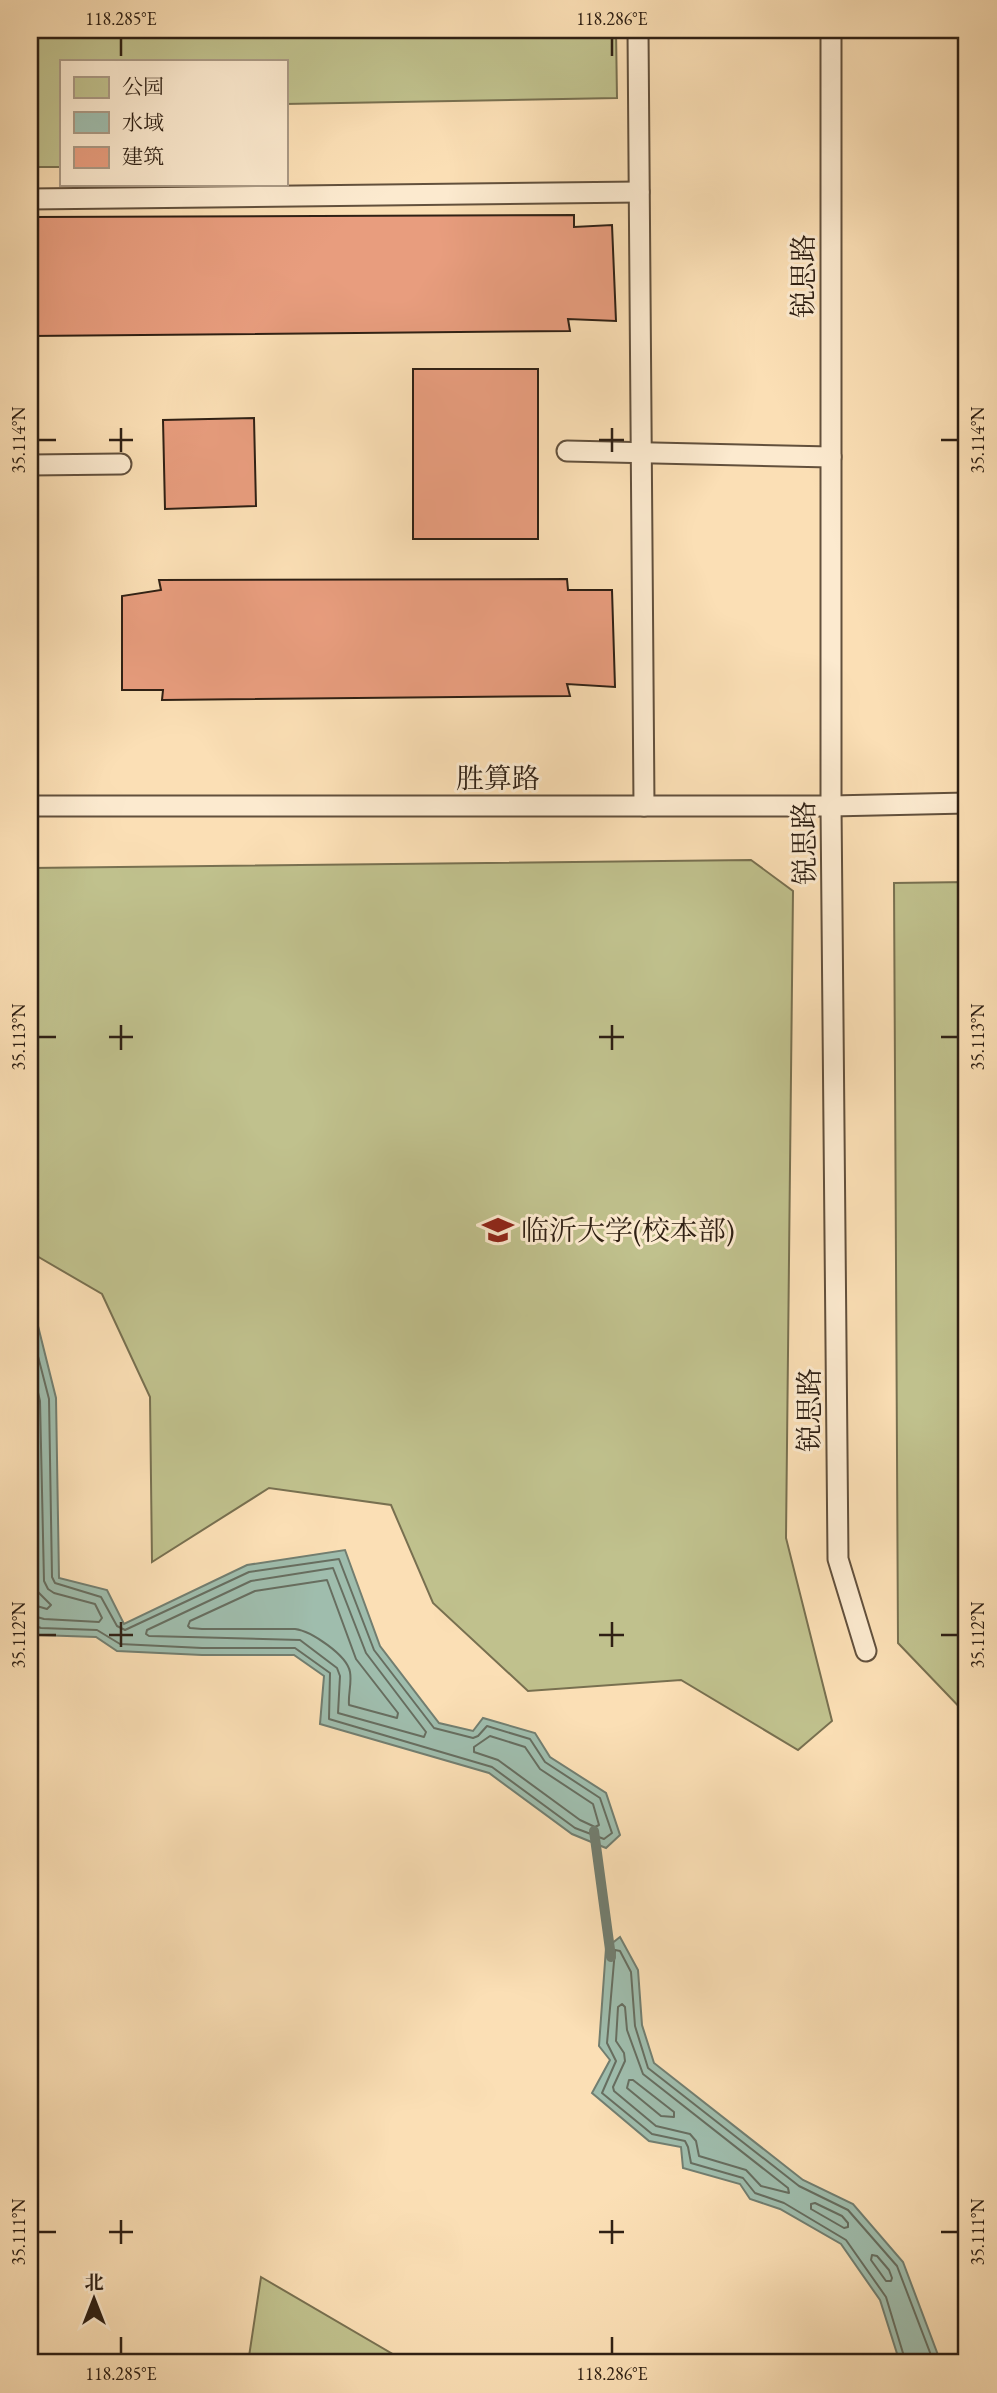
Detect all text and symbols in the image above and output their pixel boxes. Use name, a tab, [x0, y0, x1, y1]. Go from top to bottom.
text: 118.285°E	[85, 7, 157, 30]
text: 118.286°E	[576, 7, 648, 30]
legend	[60, 60, 287, 186]
text: 公园	[122, 73, 164, 100]
text: 水域	[122, 109, 164, 136]
text: 建筑	[122, 143, 164, 170]
street label: 锐思路	[785, 234, 821, 318]
text: 35.114°N	[7, 406, 30, 473]
text: 35.114°N	[966, 406, 989, 473]
street label: 胜算路	[456, 760, 540, 796]
street label: 锐思路	[785, 801, 823, 885]
text: 35.113°N	[7, 1003, 30, 1070]
text: 35.113°N	[966, 1003, 989, 1070]
place label: 临沂大学(校本部)	[521, 1212, 735, 1248]
school or university icon: 临沂大学(校本部)	[481, 1213, 515, 1247]
street label: 锐思路	[791, 1368, 827, 1452]
text: 35.112°N	[7, 1601, 30, 1668]
text: 35.112°N	[966, 1601, 989, 1668]
text: 35.111°N	[7, 2198, 30, 2265]
text: 35.111°N	[966, 2198, 989, 2265]
north arrow	[60, 2264, 130, 2334]
text: 北	[84, 2270, 104, 2295]
text: 118.285°E	[85, 2362, 157, 2385]
text: 118.286°E	[576, 2362, 648, 2385]

